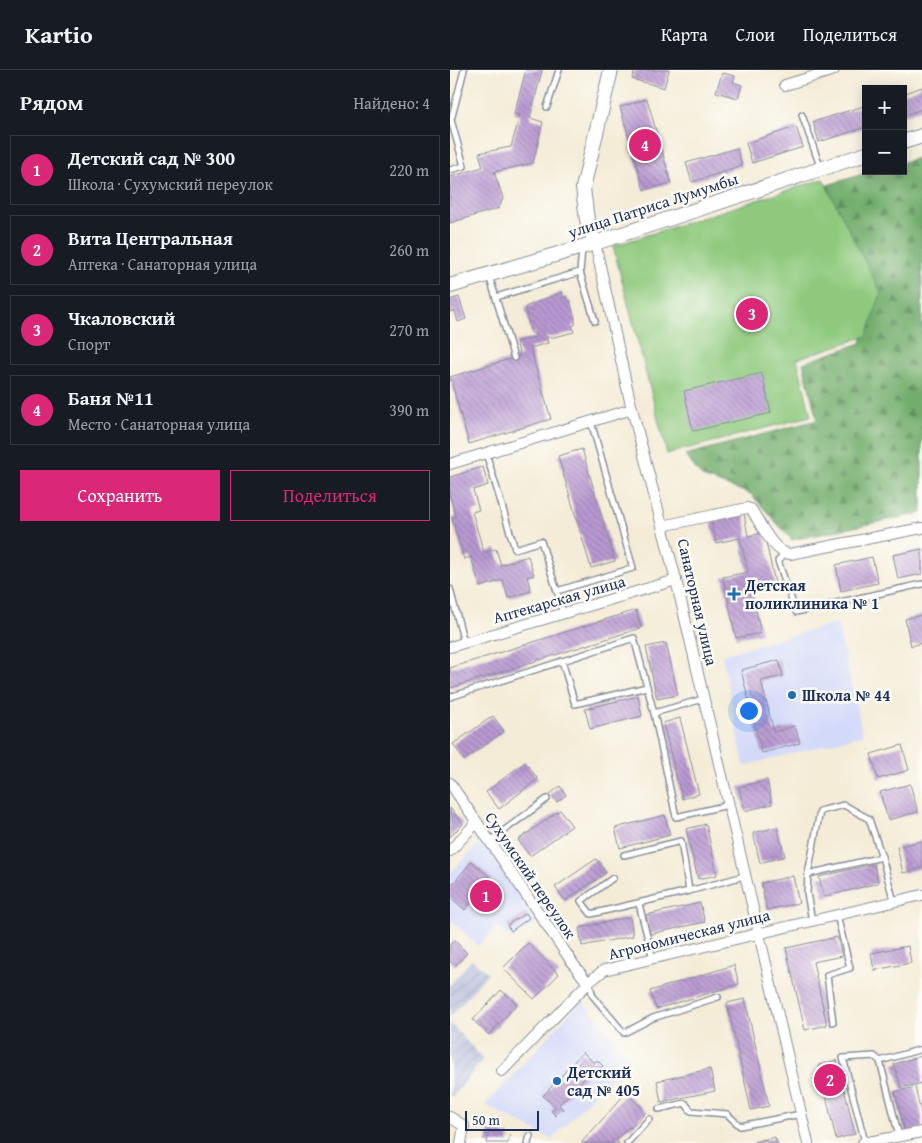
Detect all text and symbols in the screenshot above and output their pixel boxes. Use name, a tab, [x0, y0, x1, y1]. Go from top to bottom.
text: Kartio	[25, 17, 93, 52]
text: Карта	[661, 21, 708, 48]
text: Слои	[736, 21, 775, 48]
text: Поделиться	[803, 21, 897, 48]
map controls	[862, 85, 907, 175]
button: +	[862, 85, 907, 130]
text: Рядом	[20, 87, 83, 118]
text: Найдено: 4	[353, 91, 430, 115]
pin: 4	[629, 126, 661, 164]
button: −	[862, 130, 907, 175]
text: Детский сад № 300	[68, 144, 235, 172]
text: 1	[33, 158, 41, 182]
text: 220 m	[389, 158, 429, 182]
street label: улица Патриса Лумумбы	[564, 166, 741, 244]
text: Школа · Сухумский переулок	[68, 172, 273, 196]
text: Вита Центральная	[68, 224, 233, 252]
text: 2	[33, 238, 41, 262]
text: 260 m	[389, 238, 429, 262]
text: Аптека · Санаторная улица	[68, 252, 257, 276]
pin: 3	[736, 295, 768, 333]
text: Чкаловский	[68, 304, 175, 332]
text: 3	[33, 318, 41, 342]
text: 270 m	[389, 318, 429, 342]
text: Спорт	[68, 332, 110, 356]
text: Баня №11	[68, 384, 154, 412]
text: 4	[33, 398, 41, 422]
text: 390 m	[389, 398, 429, 422]
text: Место · Санаторная улица	[68, 412, 250, 436]
button: Сохранить	[20, 470, 220, 521]
button: Поделиться	[230, 470, 430, 521]
street label: Санаторная улица	[672, 536, 724, 668]
street label: Аптекарская улица	[490, 569, 628, 629]
place label: Детская поликлиника № 1	[744, 573, 879, 615]
marker: Детская поликлиника № 1	[727, 587, 741, 601]
place label: Школа № 44	[802, 683, 891, 707]
marker: Школа № 44	[786, 689, 798, 701]
your location	[736, 698, 762, 724]
street label: Сухумский переулок	[479, 807, 583, 944]
pin: 1	[470, 877, 502, 915]
street label: Агрономическая улица	[606, 902, 773, 966]
place label: Детский сад № 405	[566, 1060, 640, 1102]
pin: 2	[814, 1061, 846, 1099]
marker: Детский сад № 405	[551, 1075, 563, 1087]
scale bar	[465, 1108, 539, 1131]
text: 50 m	[472, 1110, 500, 1130]

